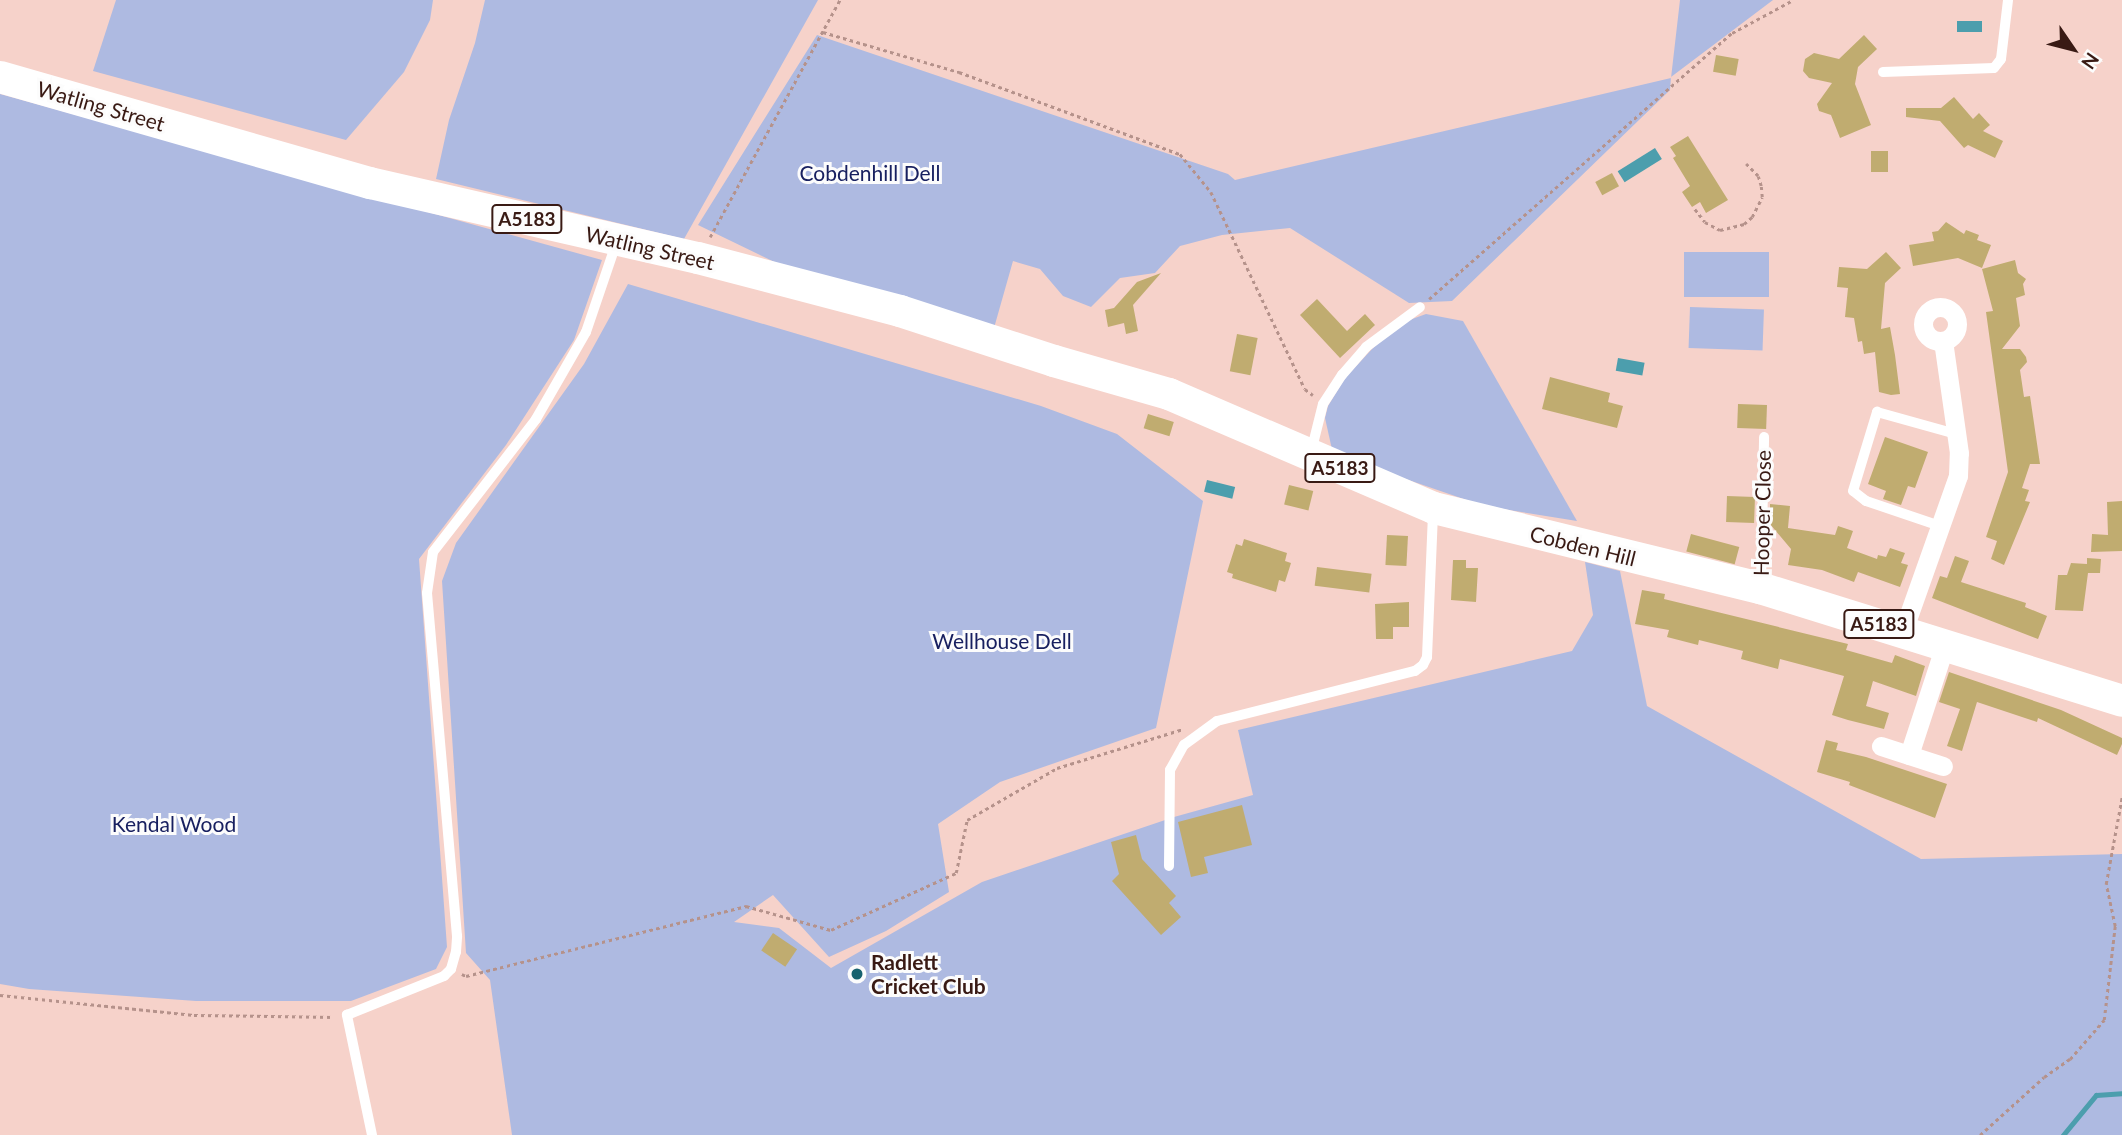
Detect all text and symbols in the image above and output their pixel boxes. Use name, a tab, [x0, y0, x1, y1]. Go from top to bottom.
north arrow	[2038, 14, 2108, 84]
text: N	[2077, 49, 2104, 74]
street label: Watling Street	[34, 76, 168, 136]
park label: Cobdenhill Dell	[800, 160, 940, 186]
road number: A5183	[490, 204, 564, 234]
street label: Watling Street	[583, 221, 717, 275]
street label: Hooper Close	[1748, 450, 1776, 576]
road number: A5183	[1303, 453, 1377, 484]
street label: Cobden Hill	[1527, 521, 1639, 571]
road number: A5183	[1842, 608, 1916, 639]
park label: Wellhouse Dell	[932, 628, 1072, 654]
park label: Kendal Wood	[112, 811, 236, 837]
place label: Radlett Cricket Club	[871, 949, 986, 999]
marker: Radlett Cricket Club	[849, 966, 865, 982]

